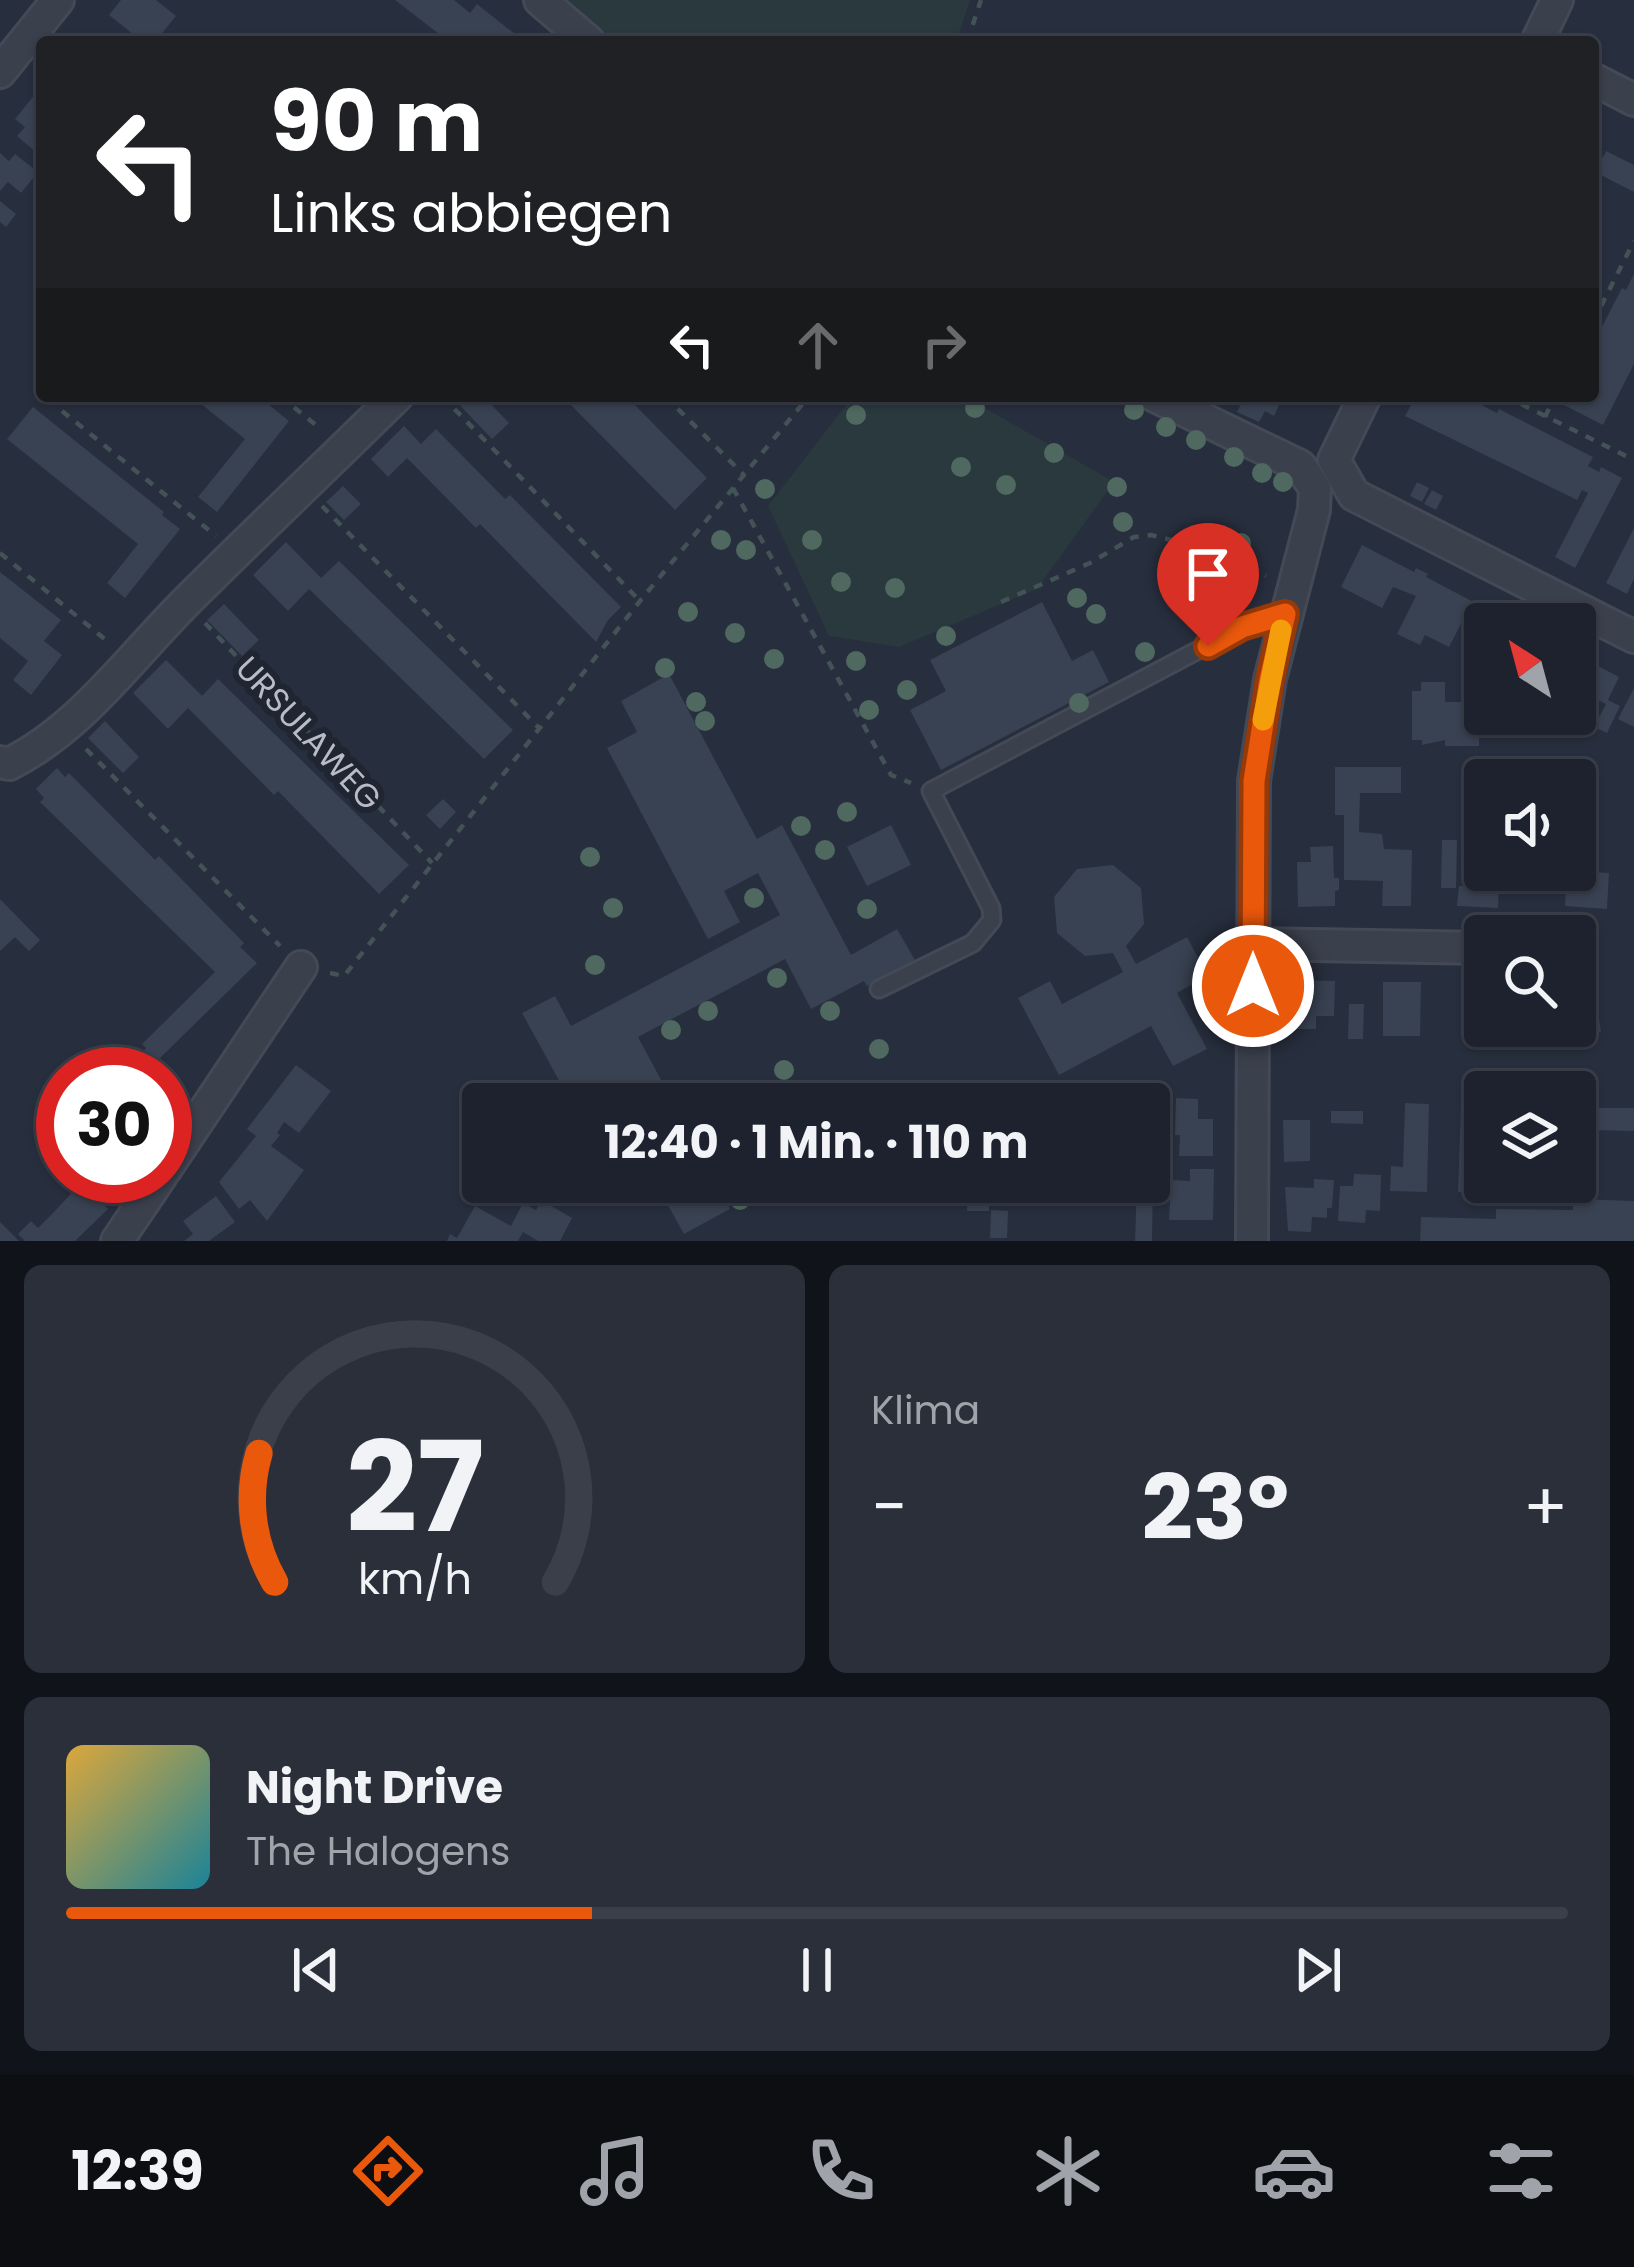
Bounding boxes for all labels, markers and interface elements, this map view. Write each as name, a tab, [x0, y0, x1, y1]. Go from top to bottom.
text: 90 m	[270, 63, 483, 180]
icon: left	[72, 84, 228, 240]
text: Links abbiegen	[270, 175, 672, 251]
icon: left	[659, 312, 725, 378]
icon: ahead	[785, 312, 851, 378]
icon: right	[911, 312, 977, 378]
pin	[1157, 523, 1259, 646]
icon: arrive	[1175, 541, 1241, 607]
north arrow	[1464, 603, 1596, 735]
map controls	[1464, 603, 1596, 1203]
street label: URSULAWEG	[225, 646, 392, 821]
button: sound	[1464, 759, 1596, 891]
button: search	[1464, 915, 1596, 1047]
position arrow	[1190, 923, 1316, 1049]
speed limit sign: 30	[36, 1047, 192, 1203]
button: layers	[1464, 1071, 1596, 1203]
text: 12:40 · 1 Min. · 110 m	[604, 1111, 1028, 1174]
text: Klima	[871, 1383, 980, 1438]
text: 27	[345, 1400, 484, 1575]
text: 23°	[1141, 1444, 1289, 1571]
text: −	[871, 1461, 907, 1553]
text: +	[1523, 1461, 1568, 1553]
text: km/h	[357, 1549, 472, 1609]
text: Night Drive	[246, 1756, 503, 1819]
text: The Halogens	[246, 1824, 510, 1879]
icon: previous	[283, 1937, 349, 2003]
icon: pause	[784, 1937, 850, 2003]
icon: next	[1285, 1937, 1351, 2003]
icon: directions	[346, 2129, 430, 2213]
icon: music	[573, 2129, 657, 2213]
icon: phone	[799, 2129, 883, 2213]
icon: climate	[1026, 2129, 1110, 2213]
icon: car	[1252, 2129, 1336, 2213]
icon: filters	[1479, 2129, 1563, 2213]
text: 12:39	[71, 2133, 204, 2209]

